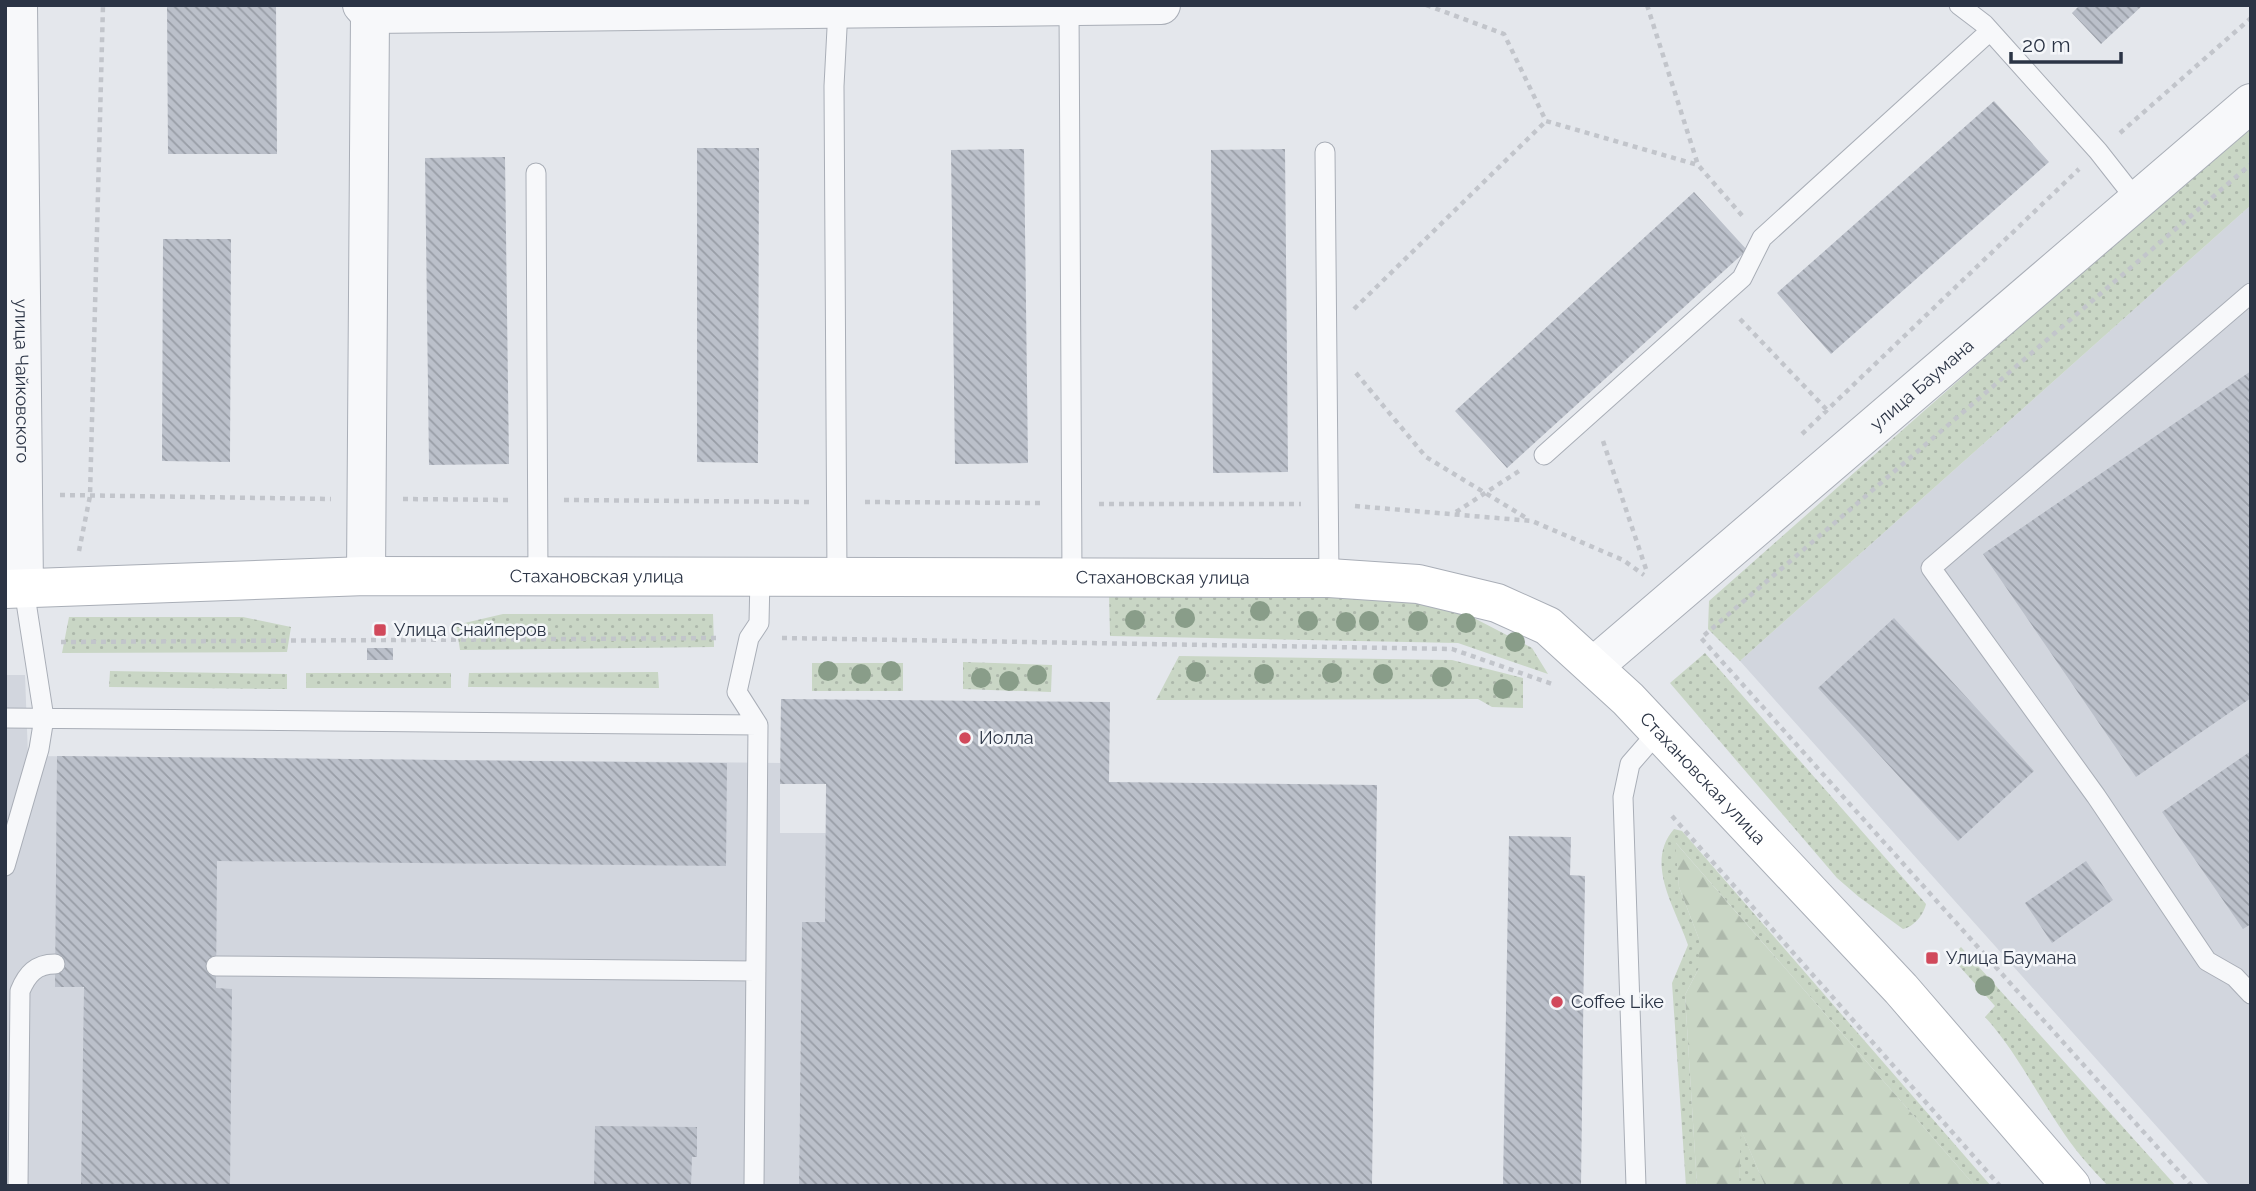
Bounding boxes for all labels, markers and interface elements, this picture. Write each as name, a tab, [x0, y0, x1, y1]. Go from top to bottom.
scale bar	[2011, 21, 2121, 65]
text: 20 m	[2022, 32, 2070, 57]
street label: улица Чайковского	[11, 299, 34, 464]
street label: улица Баумана	[1866, 334, 1978, 435]
street label: Стахановская улица	[510, 565, 684, 587]
street label: Стахановская улица	[1076, 566, 1250, 588]
place label: Улица Снайперов	[394, 619, 546, 640]
marker: Улица Снайперов	[372, 622, 388, 638]
street label: Стахановская улица	[1636, 708, 1770, 849]
place label: Иолла	[979, 727, 1034, 748]
marker: Иолла	[957, 730, 973, 746]
place label: Улица Баумана	[1946, 947, 2077, 968]
marker: Улица Баумана	[1924, 950, 1940, 966]
place label: Coffee Like	[1571, 991, 1664, 1012]
marker: Coffee Like	[1549, 994, 1565, 1010]

